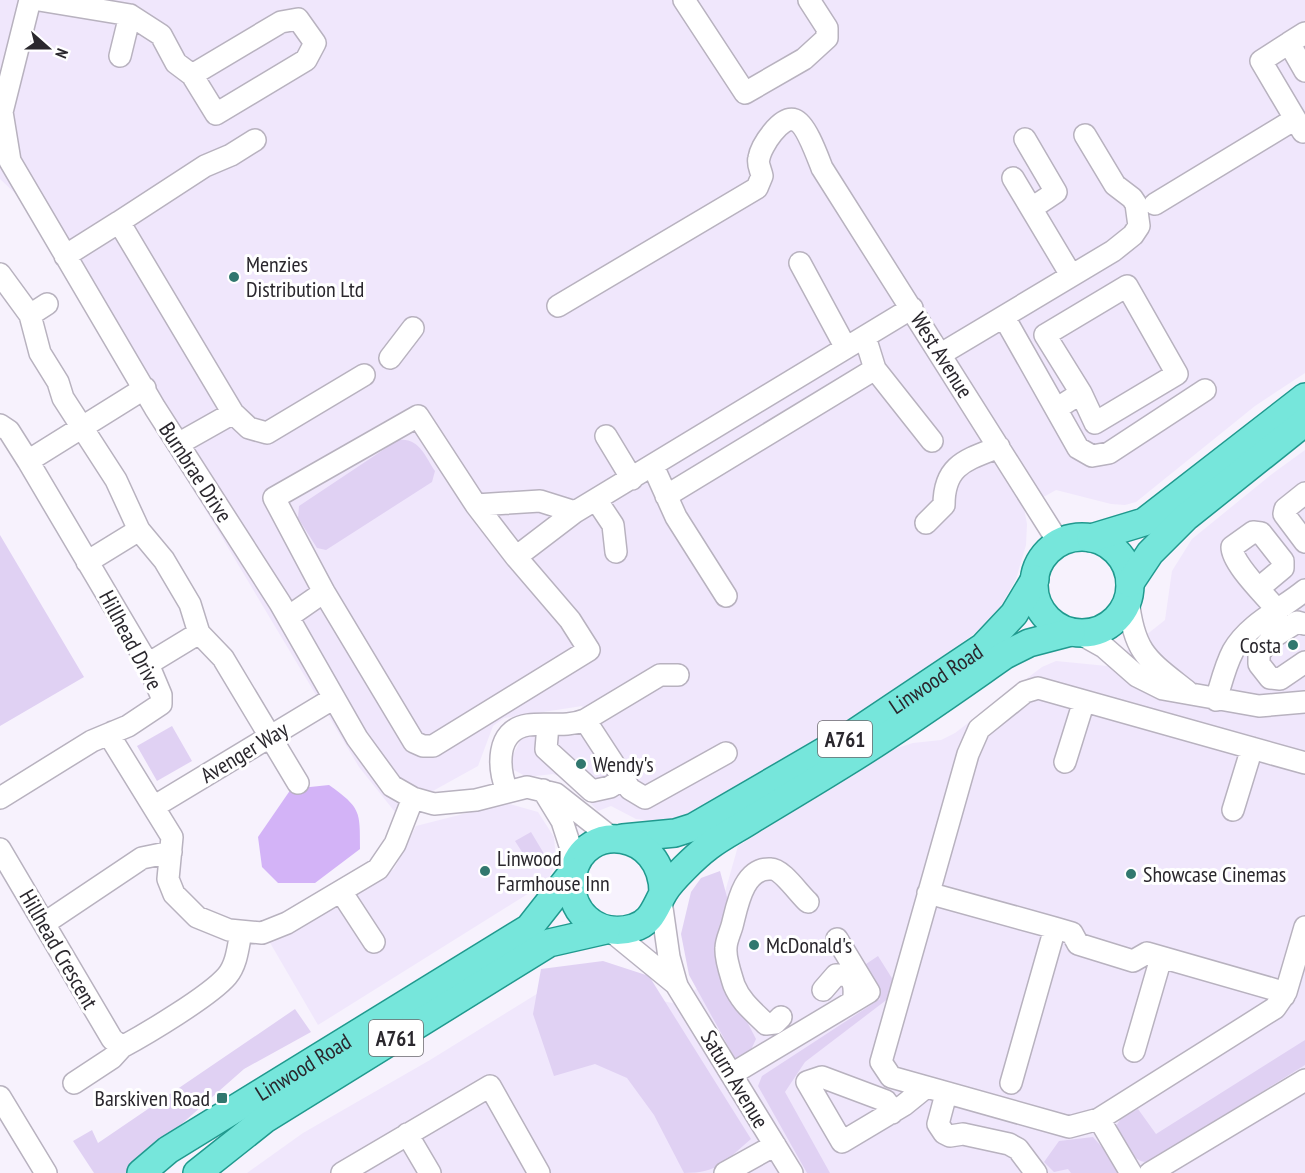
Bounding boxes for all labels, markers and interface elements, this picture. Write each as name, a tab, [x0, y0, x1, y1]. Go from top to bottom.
north arrow	[18, 18, 78, 78]
text: N	[51, 46, 73, 61]
place label: Menzies Distribution Ltd	[246, 250, 364, 303]
marker: Menzies Distribution Ltd	[227, 270, 241, 284]
street label: West Avenue	[905, 307, 979, 403]
street label: Burnbrae Drive	[153, 417, 239, 527]
street label: Hillhead Drive	[93, 585, 169, 695]
place label: Costa	[1240, 631, 1281, 659]
street label: Linwood Road	[883, 637, 988, 720]
marker: Costa	[1286, 638, 1300, 652]
street label: Avenger Way	[195, 715, 293, 789]
road number: A761	[818, 721, 872, 757]
place label: Wendy's	[593, 750, 654, 778]
marker: Wendy's	[574, 757, 588, 771]
place label: Linwood Farmhouse Inn	[497, 844, 610, 897]
place label: Showcase Cinemas	[1143, 860, 1286, 888]
marker: Linwood Farmhouse Inn	[478, 864, 492, 878]
marker: Showcase Cinemas	[1124, 867, 1138, 881]
street label: Hillhead Crescent	[14, 884, 104, 1014]
place label: McDonald's	[766, 931, 852, 959]
marker: McDonald's	[747, 938, 761, 952]
road number: A761	[369, 1020, 423, 1056]
street label: Saturn Avenue	[695, 1025, 775, 1133]
street label: Linwood Road	[250, 1027, 356, 1107]
place label: Barskiven Road	[95, 1084, 210, 1112]
marker: Barskiven Road	[215, 1091, 229, 1105]

